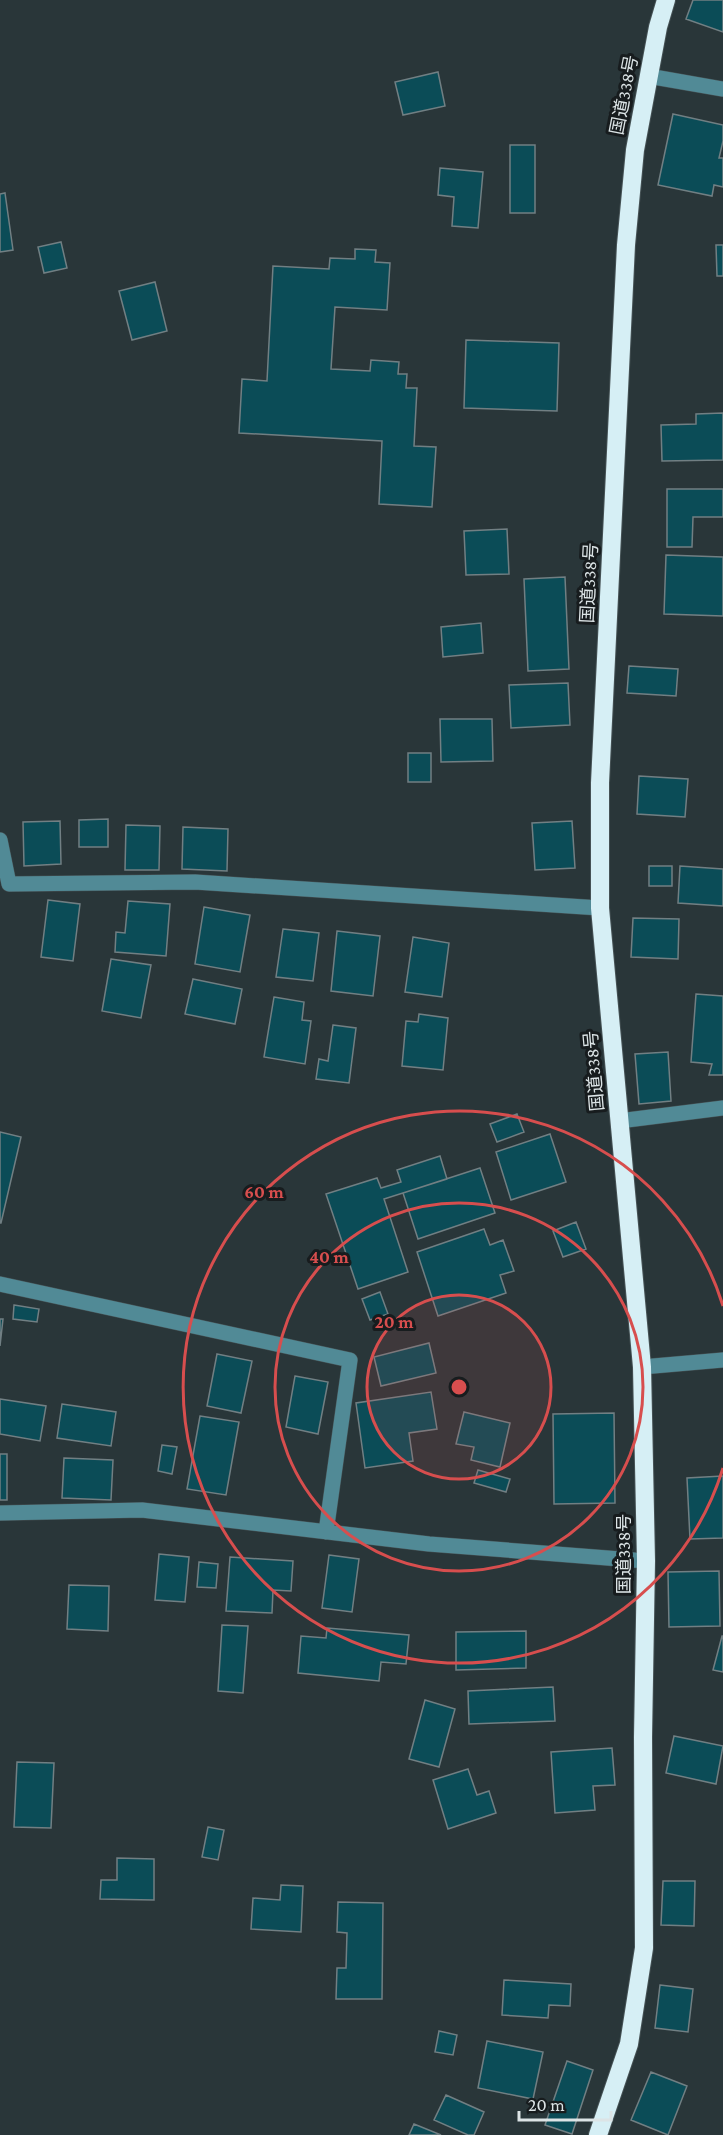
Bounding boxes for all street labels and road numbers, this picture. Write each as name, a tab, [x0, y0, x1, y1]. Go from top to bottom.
street label: 国道338号	[606, 53, 642, 137]
street label: 国道338号	[577, 542, 601, 624]
street label: 国道338号	[581, 1030, 607, 1112]
street label: 国道338号	[614, 1514, 634, 1594]

